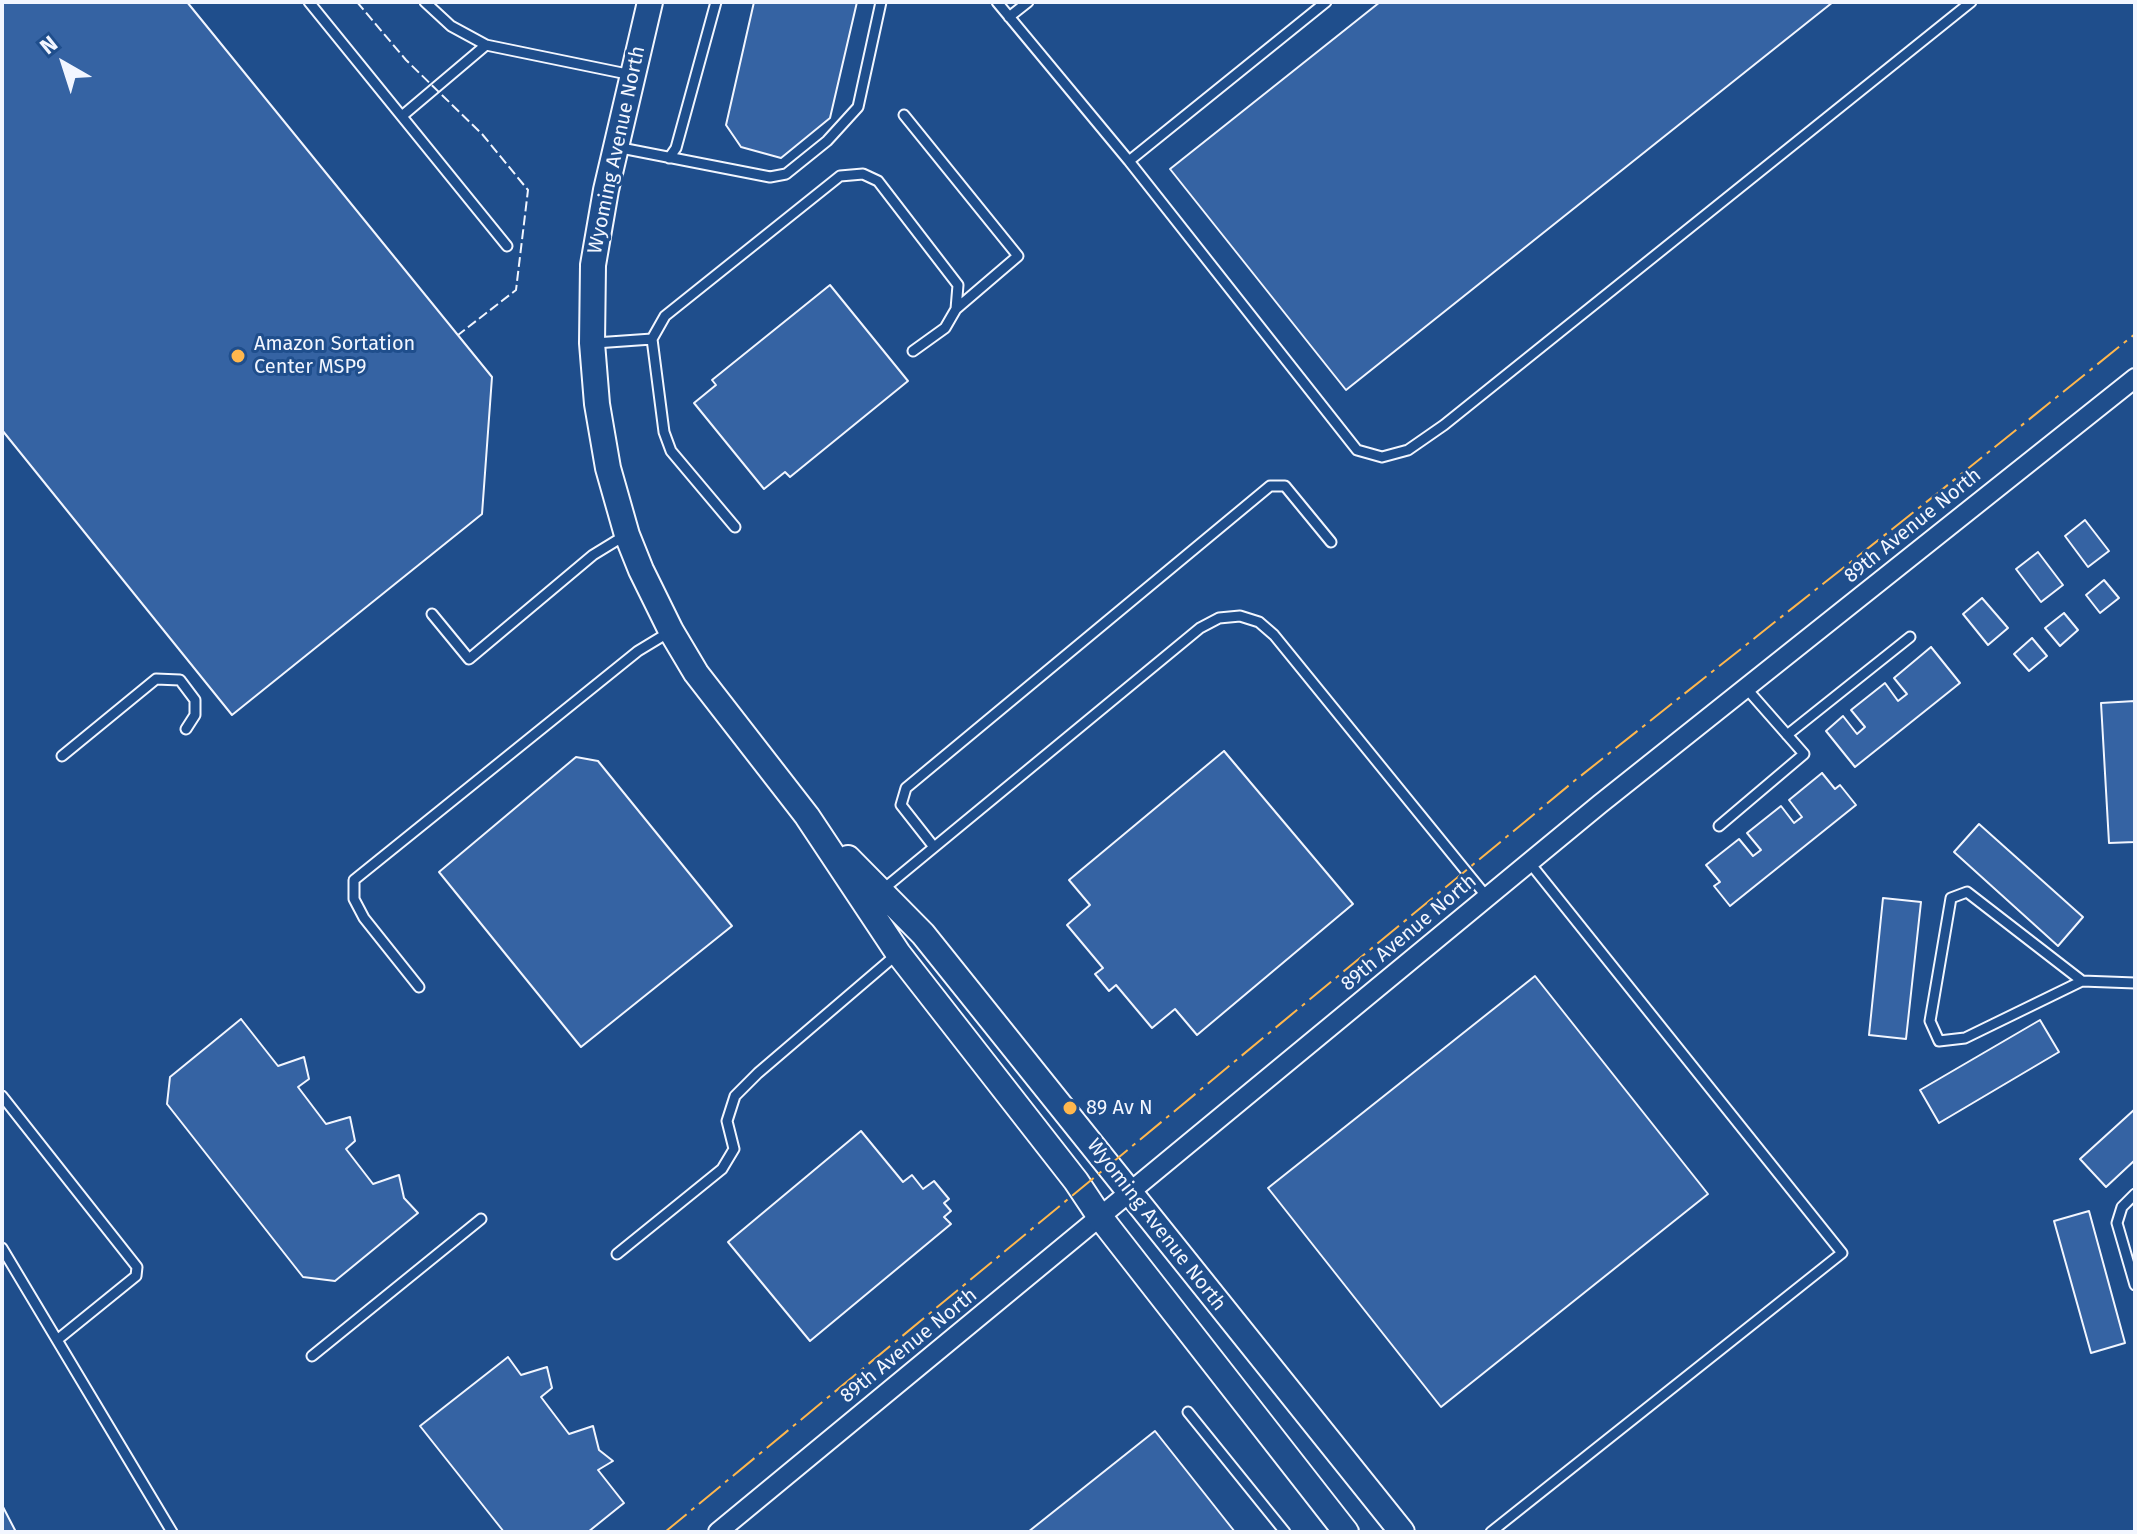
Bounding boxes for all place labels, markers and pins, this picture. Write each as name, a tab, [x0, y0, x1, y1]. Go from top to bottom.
place label: Amazon Sortation Center MSP9	[254, 332, 415, 379]
marker: Amazon Sortation Center MSP9	[229, 347, 247, 365]
place label: 89 Av N	[1086, 1096, 1153, 1120]
marker: 89 Av N	[1061, 1099, 1079, 1117]

